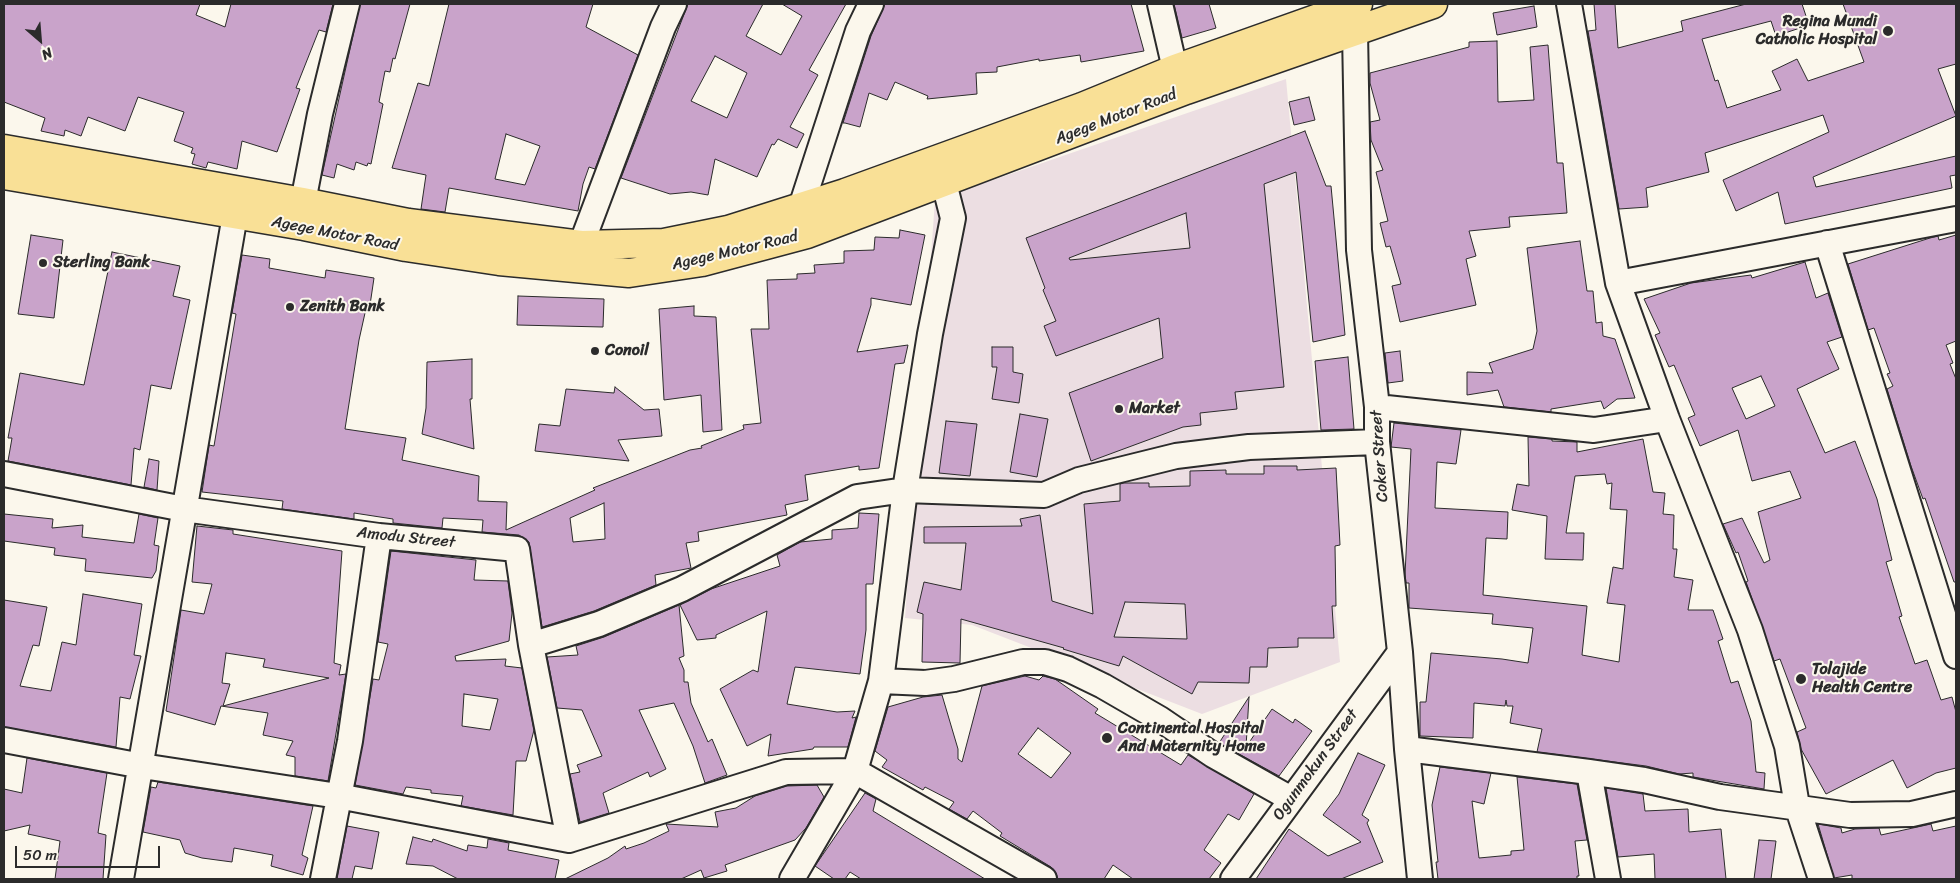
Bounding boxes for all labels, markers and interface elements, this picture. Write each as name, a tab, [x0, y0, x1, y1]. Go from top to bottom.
place label: Regina Mundi Catholic Hospital	[1756, 12, 1877, 50]
north arrow	[15, 15, 65, 65]
marker: Regina Mundi Catholic Hospital	[1881, 24, 1895, 38]
text: N	[37, 40, 57, 67]
street label: Agege Motor Road	[1053, 85, 1179, 149]
street label: Agege Motor Road	[270, 212, 400, 256]
street label: Agege Motor Road	[670, 227, 800, 275]
place label: Sterling Bank	[53, 253, 150, 273]
marker: Sterling Bank	[37, 257, 49, 269]
place label: Zenith Bank	[300, 297, 385, 317]
marker: Zenith Bank	[284, 301, 296, 313]
place label: Conoil	[605, 341, 649, 361]
marker: Conoil	[589, 345, 601, 357]
place label: Market	[1129, 399, 1180, 419]
marker: Market	[1113, 403, 1125, 415]
street label: Coker Street	[1367, 409, 1393, 503]
street label: Amodu Street	[356, 523, 456, 553]
place label: Tolajide Health Centre	[1812, 660, 1912, 698]
marker: Tolajide Health Centre	[1794, 672, 1808, 686]
street label: Ogunmokun Street	[1269, 706, 1363, 824]
place label: Continental Hospital And Maternity Home	[1118, 719, 1265, 757]
marker: Continental Hospital And Maternity Home	[1100, 731, 1114, 745]
scale bar	[18, 836, 162, 868]
text: 50 m	[23, 842, 57, 868]

